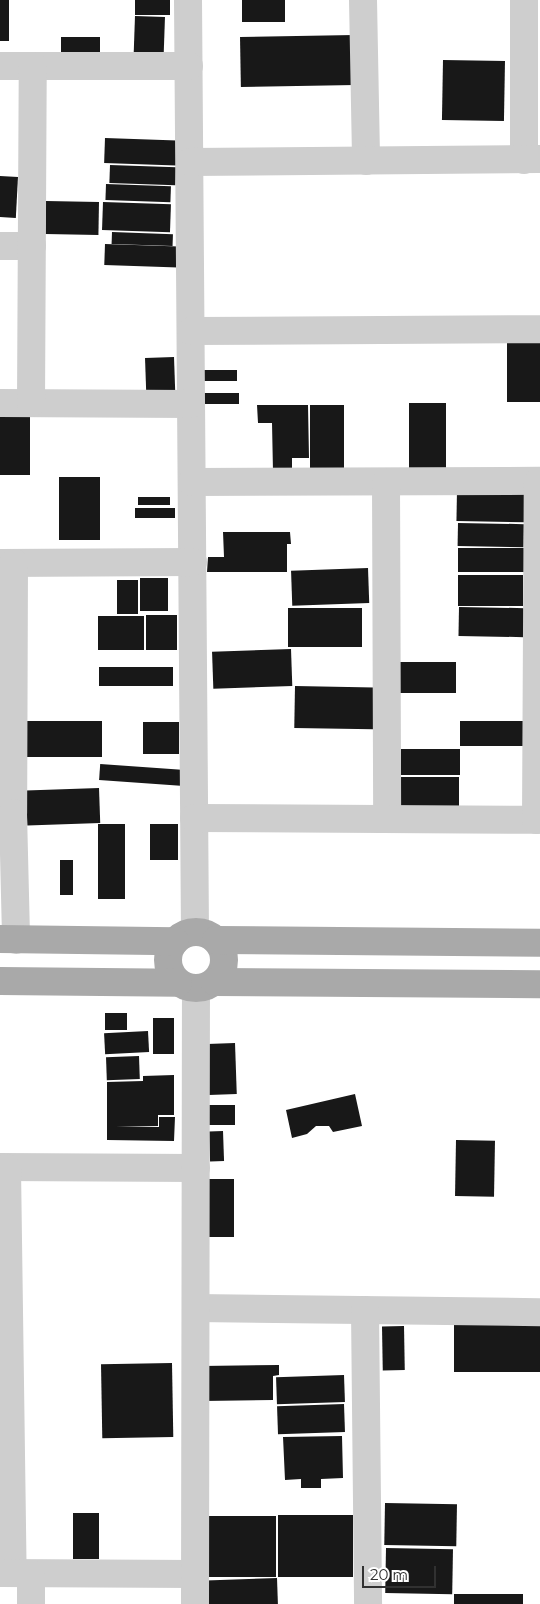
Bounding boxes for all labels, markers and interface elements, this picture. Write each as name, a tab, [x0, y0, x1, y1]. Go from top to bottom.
scale bar	[365, 1556, 439, 1588]
text: 20 m	[370, 1565, 408, 1584]

